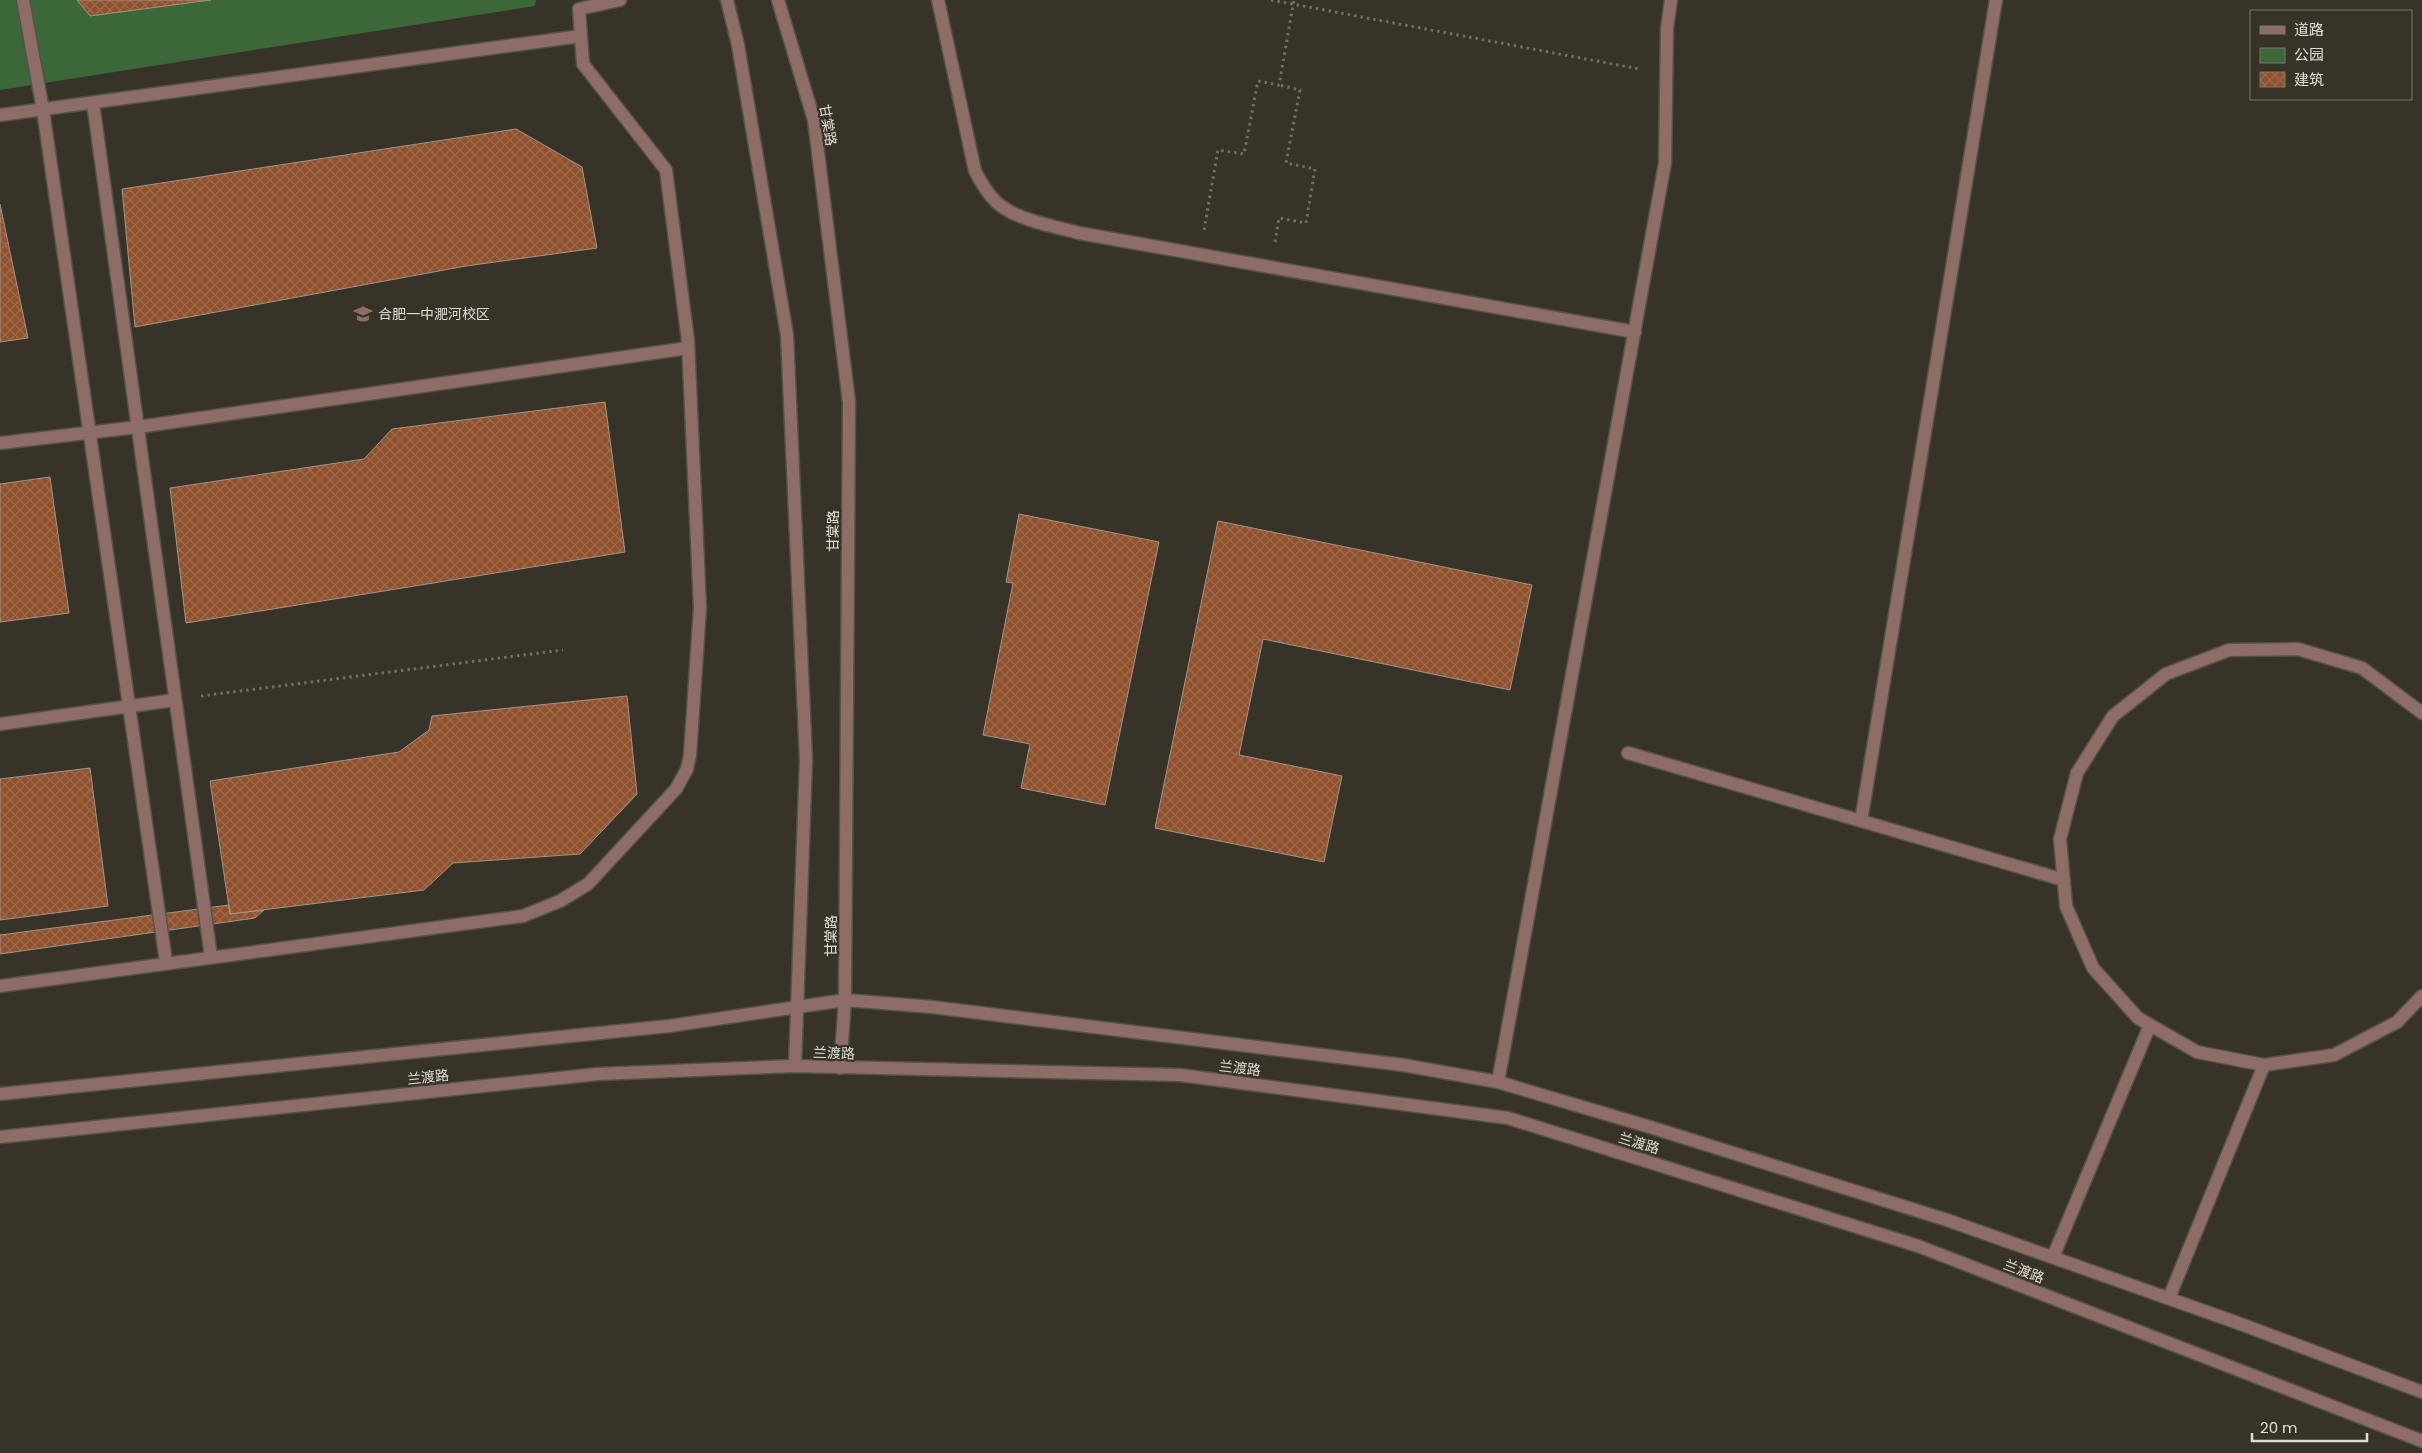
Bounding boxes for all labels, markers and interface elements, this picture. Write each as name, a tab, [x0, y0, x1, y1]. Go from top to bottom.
legend	[2250, 10, 2412, 100]
text: 道路	[2294, 19, 2324, 40]
text: 公园	[2294, 44, 2324, 65]
text: 建筑	[2294, 69, 2324, 90]
street label: 甘棠路	[815, 103, 841, 147]
school or university icon: 合肥一中淝河校区	[352, 303, 374, 325]
place label: 合肥一中淝河校区	[378, 304, 490, 324]
street label: 甘棠路	[823, 510, 843, 552]
street label: 甘棠路	[821, 915, 841, 957]
street label: 兰渡路	[813, 1042, 855, 1064]
street label: 兰渡路	[1218, 1056, 1262, 1080]
street label: 兰渡路	[406, 1065, 450, 1089]
street label: 兰渡路	[1616, 1127, 1662, 1159]
street label: 兰渡路	[2001, 1254, 2047, 1288]
scale bar	[2252, 1410, 2367, 1442]
text: 20 m	[2260, 1417, 2298, 1438]

